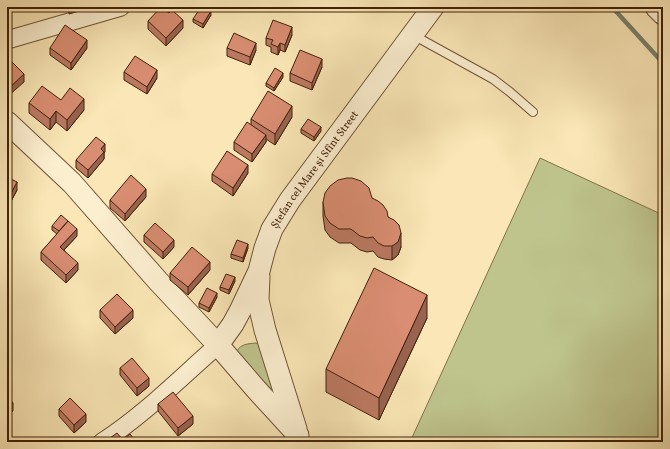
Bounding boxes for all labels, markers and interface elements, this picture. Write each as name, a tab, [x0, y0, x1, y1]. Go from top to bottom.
street label: Ștefan cel Mare și Sfînt Street	[268, 108, 363, 232]

